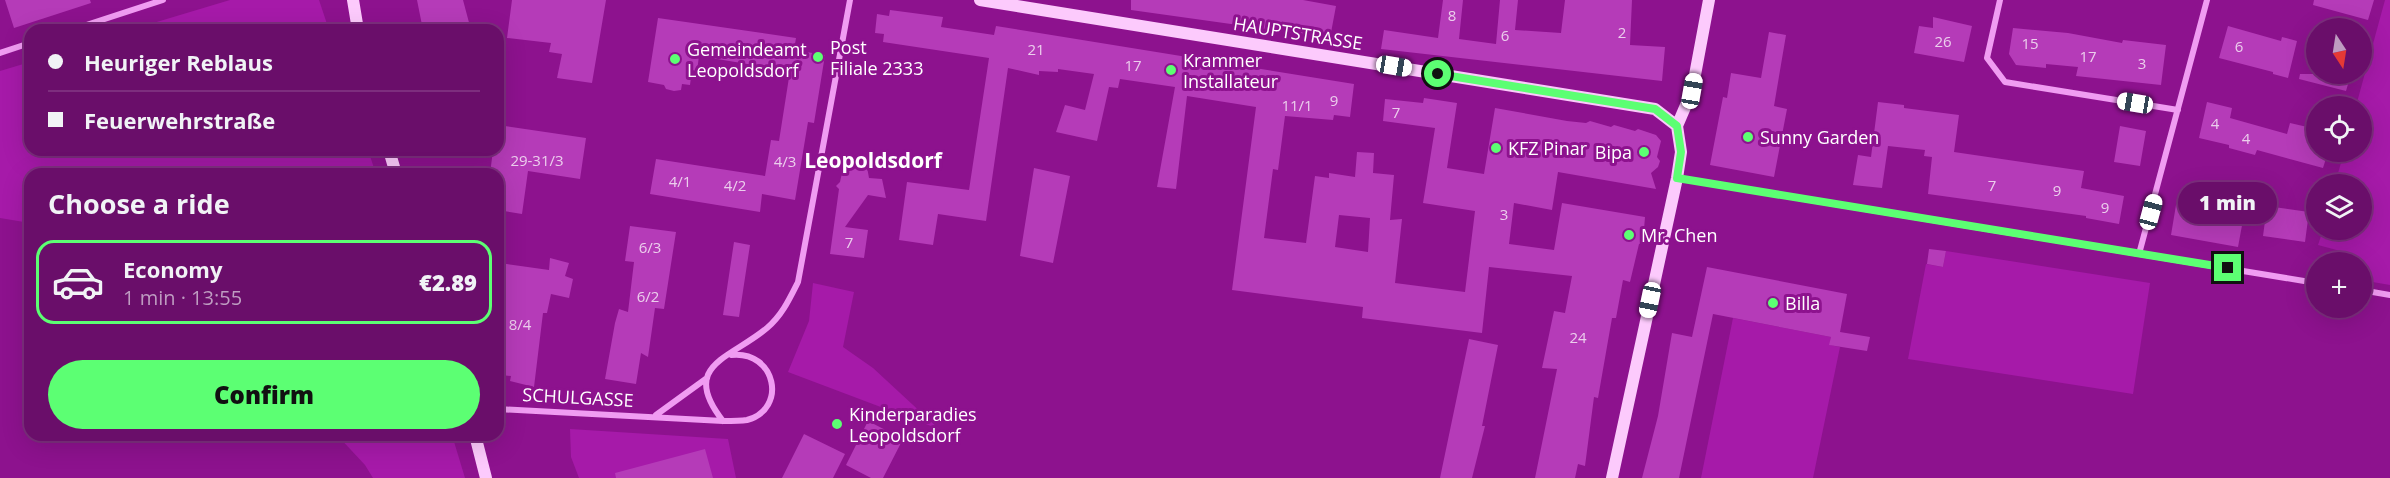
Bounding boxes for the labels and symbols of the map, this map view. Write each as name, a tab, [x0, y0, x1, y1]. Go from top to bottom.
house number: 8	[1448, 5, 1456, 25]
street label: HAUPTSTRASSE	[1232, 11, 1364, 55]
north arrow	[2306, 18, 2372, 84]
house number: 2	[1618, 22, 1626, 42]
house number: 6	[1501, 25, 1509, 45]
house number: 26	[1934, 31, 1952, 51]
house number: 15	[2021, 33, 2039, 53]
place label: Post Filiale 2333	[830, 35, 923, 80]
house number: 6	[2235, 36, 2243, 56]
place label: Gemeindeamt Leopoldsdorf	[687, 37, 807, 82]
house number: 21	[1027, 39, 1045, 59]
house number: 17	[2079, 46, 2097, 66]
place label: Krammer Installateur	[1183, 48, 1279, 93]
marker: Post Filiale 2333	[811, 50, 825, 64]
marker: Gemeindeamt Leopoldsdorf	[668, 52, 682, 66]
house number: 3	[2138, 53, 2146, 73]
car	[1375, 54, 1413, 78]
house number: 17	[1124, 55, 1142, 75]
route start	[1424, 60, 1451, 87]
marker: Krammer Installateur	[1164, 63, 1178, 77]
car	[1680, 72, 1704, 110]
house number: 9	[1330, 90, 1338, 110]
car	[2116, 91, 2154, 115]
house number: 11/1	[1281, 95, 1313, 115]
house number: 7	[1392, 102, 1400, 122]
house number: 4	[2211, 113, 2220, 133]
place label: Sunny Garden	[1760, 125, 1879, 149]
house number: 4	[2242, 128, 2251, 148]
marker: Sunny Garden	[1741, 130, 1755, 144]
place label: KFZ Pinar	[1508, 136, 1588, 160]
place label: Bipa	[1595, 140, 1632, 164]
marker: KFZ Pinar	[1489, 141, 1503, 155]
marker: Bipa	[1637, 145, 1651, 159]
district label: Leopoldsdorf	[804, 146, 944, 174]
house number: 29-31/3	[510, 150, 564, 170]
house number: 4/3	[774, 151, 796, 171]
house number: 4/1	[669, 171, 691, 191]
house number: 4/2	[724, 175, 746, 195]
house number: 7	[1988, 175, 1996, 195]
house number: 9	[2053, 180, 2061, 200]
callout: 1 min	[2178, 181, 2278, 223]
car	[2138, 192, 2164, 232]
house number: 9	[2101, 197, 2109, 217]
house number: 3	[1500, 204, 1508, 224]
place label: Mr. Chen	[1641, 223, 1717, 247]
marker: Mr. Chen	[1622, 228, 1636, 242]
house number: 7	[845, 232, 853, 252]
house number: 6/3	[639, 237, 661, 257]
route end	[2214, 254, 2241, 281]
car	[1637, 281, 1663, 319]
house number: 6/2	[637, 286, 659, 306]
place label: Billa	[1785, 291, 1820, 315]
marker: Billa	[1766, 296, 1780, 310]
house number: 8/4	[509, 314, 532, 334]
house number: 24	[1569, 327, 1587, 347]
street label: SCHULGASSE	[522, 382, 634, 412]
place label: Kinderparadies Leopoldsdorf	[849, 402, 977, 447]
marker: Kinderparadies Leopoldsdorf	[830, 417, 844, 431]

